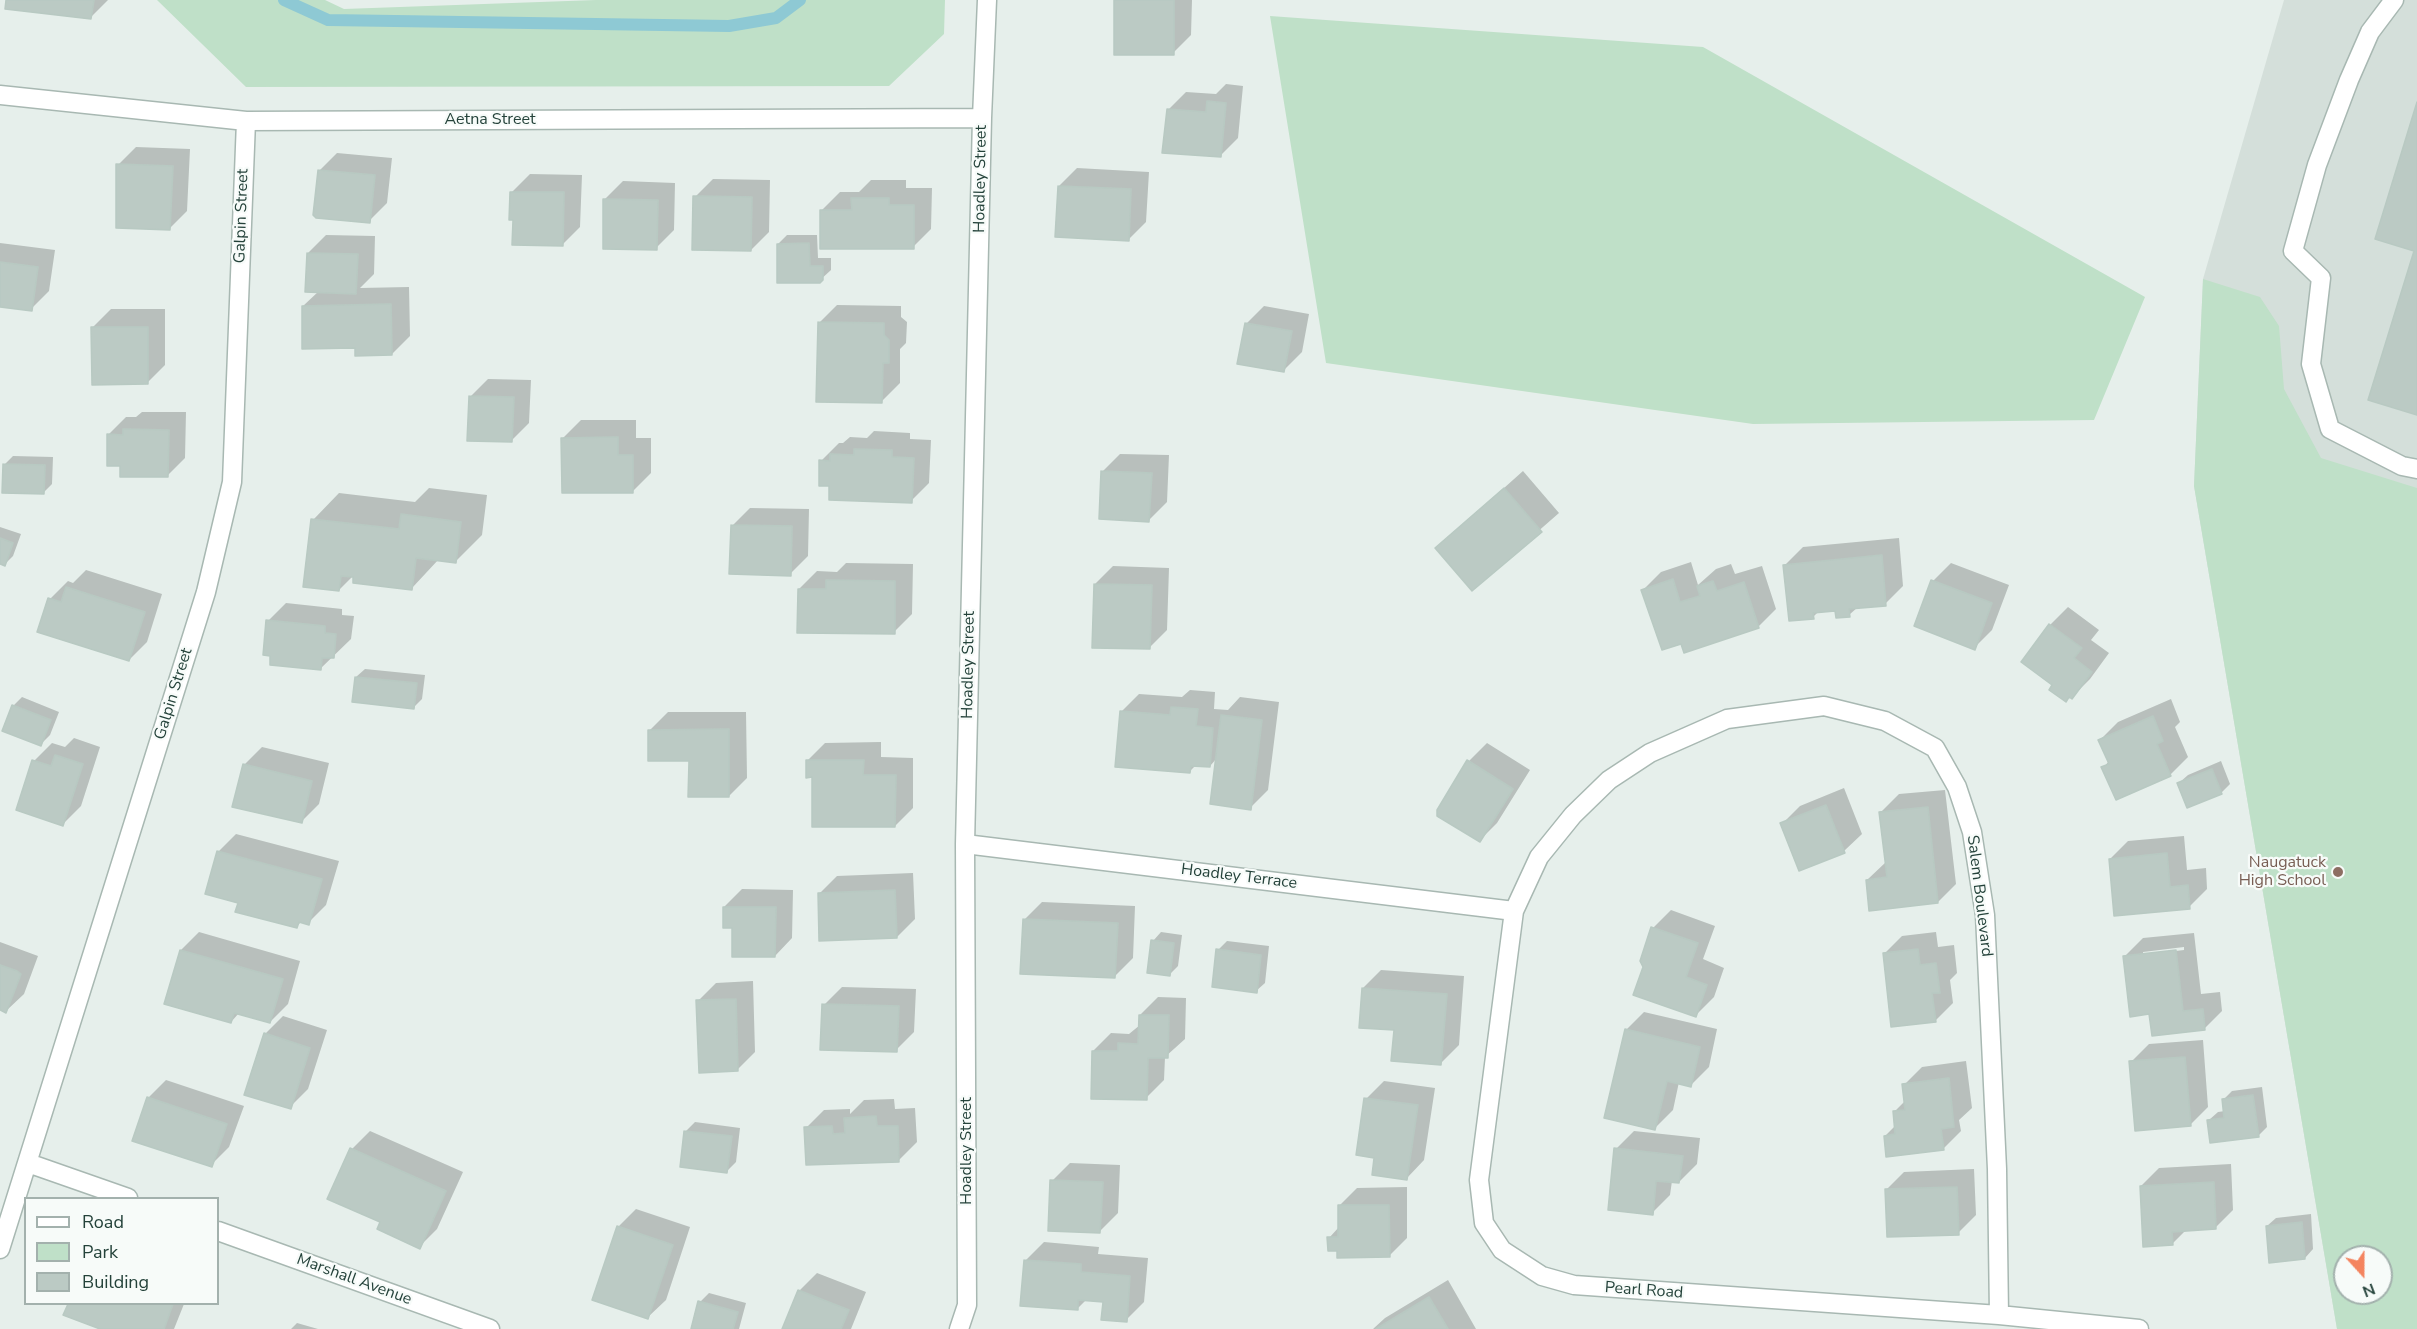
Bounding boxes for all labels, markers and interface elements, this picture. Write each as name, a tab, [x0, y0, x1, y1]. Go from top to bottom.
street label: Aetna Street	[444, 110, 536, 130]
street label: Hoadley Street	[970, 125, 992, 233]
street label: Galpin Street	[231, 168, 253, 264]
street label: Hoadley Street	[958, 611, 980, 719]
street label: Galpin Street	[151, 646, 197, 742]
street label: Salem Boulevard	[1962, 834, 1996, 958]
place label: Naugatuck High School	[2239, 853, 2326, 891]
street label: Hoadley Terrace	[1180, 860, 1298, 894]
marker: Naugatuck High School	[2331, 865, 2345, 879]
street label: Hoadley Street	[957, 1097, 977, 1205]
legend	[24, 1197, 219, 1305]
text: Road	[82, 1210, 124, 1234]
text: Park	[82, 1240, 118, 1264]
north arrow	[2333, 1245, 2393, 1305]
street label: Marshall Avenue	[294, 1250, 414, 1310]
text: Building	[82, 1270, 149, 1294]
text: N	[2359, 1278, 2378, 1302]
street label: Pearl Road	[1604, 1279, 1684, 1303]

